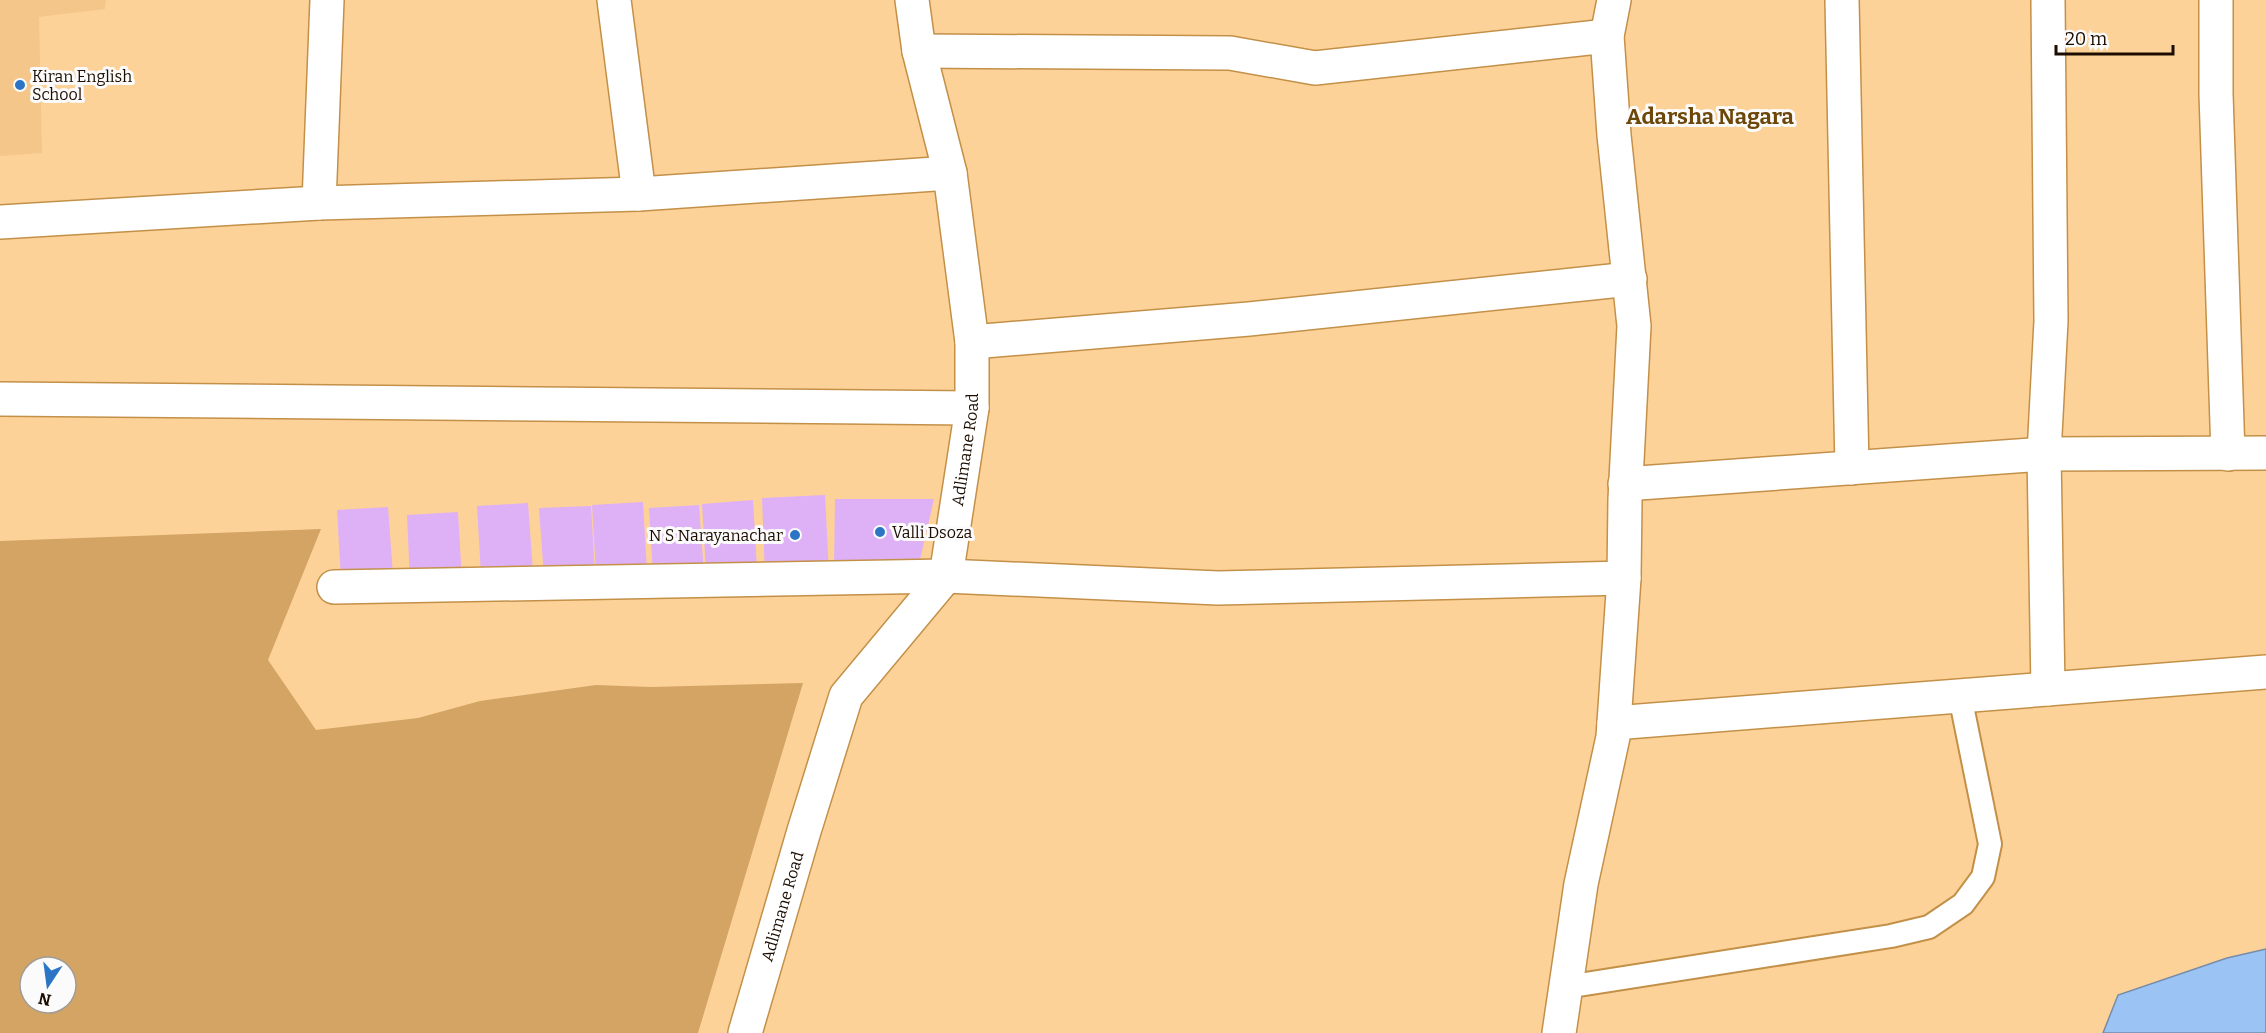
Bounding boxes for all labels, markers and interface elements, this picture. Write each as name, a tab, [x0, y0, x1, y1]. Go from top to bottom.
scale bar	[2056, 18, 2173, 56]
text: 20 m	[2065, 28, 2107, 50]
place label: Kiran English School	[32, 67, 132, 104]
marker: Kiran English School	[13, 78, 27, 92]
district label: Adarsha Nagara	[1626, 103, 1795, 130]
street label: Adlimane Road	[948, 393, 982, 507]
place label: Valli Dsoza	[892, 523, 973, 542]
marker: Valli Dsoza	[873, 525, 887, 539]
place label: N S Narayanachar	[649, 526, 783, 545]
marker: N S Narayanachar	[788, 528, 802, 542]
street label: Adlimane Road	[757, 849, 808, 964]
north arrow	[18, 955, 78, 1015]
text: N	[37, 988, 53, 1010]

